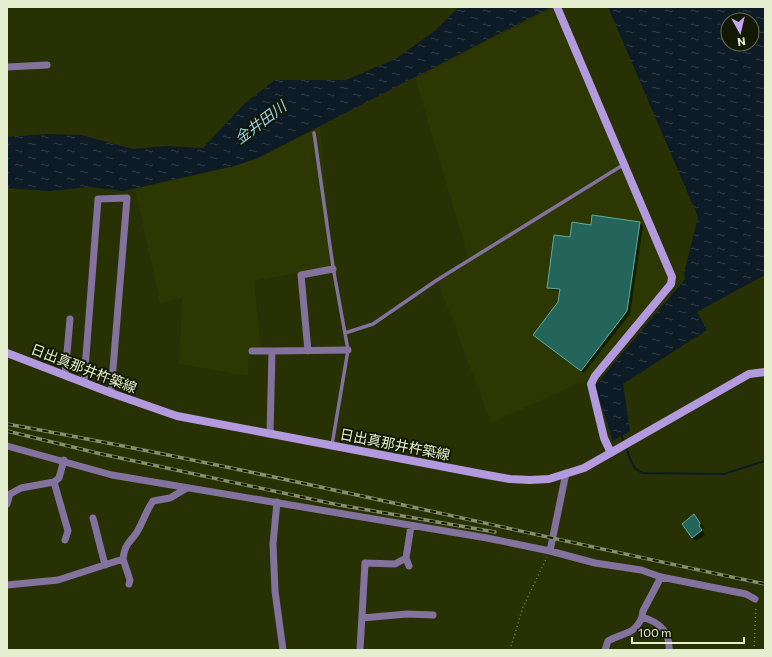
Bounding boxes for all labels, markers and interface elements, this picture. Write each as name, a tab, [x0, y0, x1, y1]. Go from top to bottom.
north arrow	[720, 12, 760, 52]
text: N	[736, 35, 746, 49]
water label: 金井田川	[231, 96, 291, 147]
street label: 日出真那井杵築線	[29, 340, 139, 396]
street label: 日出真那井杵築線	[338, 425, 452, 463]
scale bar	[632, 619, 744, 645]
text: 100 m	[638, 625, 672, 639]

